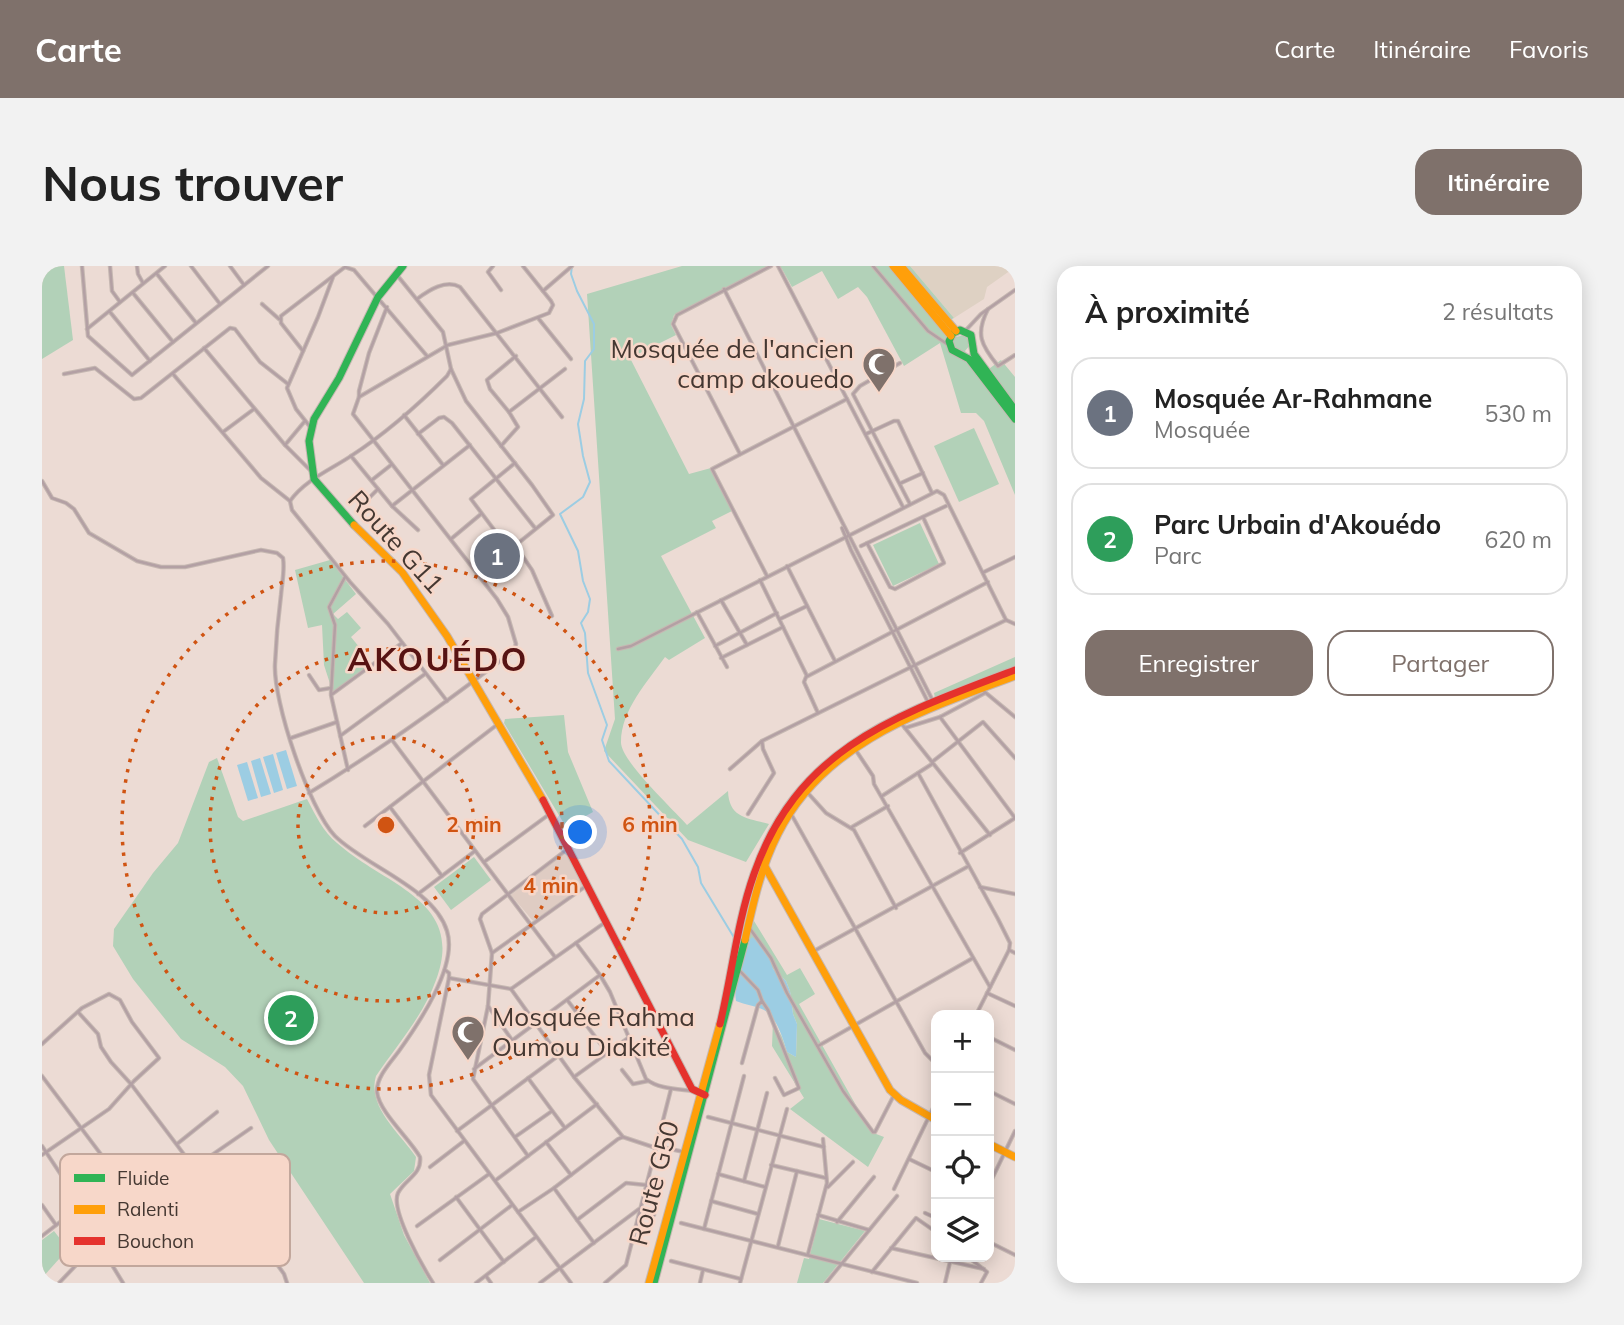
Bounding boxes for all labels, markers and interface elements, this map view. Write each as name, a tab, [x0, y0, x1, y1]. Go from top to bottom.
text: Carte	[35, 29, 122, 70]
text: Carte	[1274, 34, 1335, 64]
text: Itinéraire	[1373, 34, 1471, 64]
text: Favoris	[1509, 34, 1589, 64]
button: Itinéraire	[1415, 149, 1582, 215]
text: Nous trouver	[42, 152, 343, 213]
text: À proximité	[1085, 293, 1250, 331]
text: 2 résultats	[1442, 297, 1554, 326]
place label: Mosquée de l'ancien camp akouedo	[611, 332, 854, 395]
mosque icon: Mosquée de l'ancien camp akouedo	[860, 345, 898, 394]
text: Mosquée Ar-Rahmane	[1154, 382, 1432, 415]
text: 1	[1103, 399, 1117, 428]
text: 530 m	[1484, 399, 1552, 428]
text: Mosquée	[1154, 415, 1250, 444]
street label: Route G11	[341, 483, 451, 600]
text: Parc Urbain d'Akouédo	[1154, 508, 1441, 541]
text: 2	[1103, 525, 1117, 554]
text: 620 m	[1484, 525, 1552, 554]
pin: 1	[474, 530, 520, 582]
text: Parc	[1154, 541, 1202, 570]
button: Enregistrer	[1085, 630, 1313, 696]
button: Partager	[1327, 630, 1554, 696]
district label: AKOUÉDO	[348, 638, 528, 679]
text: 2 min	[446, 811, 502, 837]
text: 6 min	[622, 811, 678, 837]
centre of rings	[374, 813, 398, 837]
your location	[563, 815, 597, 849]
text: 4 min	[523, 872, 579, 898]
pin: 2	[268, 992, 314, 1044]
place label: Mosquée Rahma Oumou Diakité	[492, 1000, 695, 1063]
map controls	[931, 1010, 994, 1262]
button: +	[931, 1010, 994, 1073]
mosque icon: Mosquée Rahma Oumou Diakité	[449, 1013, 487, 1062]
button: −	[931, 1073, 994, 1136]
street label: Route G50	[621, 1117, 686, 1249]
button: locate	[931, 1136, 994, 1199]
legend	[60, 1154, 290, 1266]
text: Fluide	[117, 1166, 169, 1190]
text: Ralenti	[117, 1197, 179, 1221]
button: layers	[931, 1199, 994, 1262]
text: Bouchon	[117, 1229, 194, 1253]

